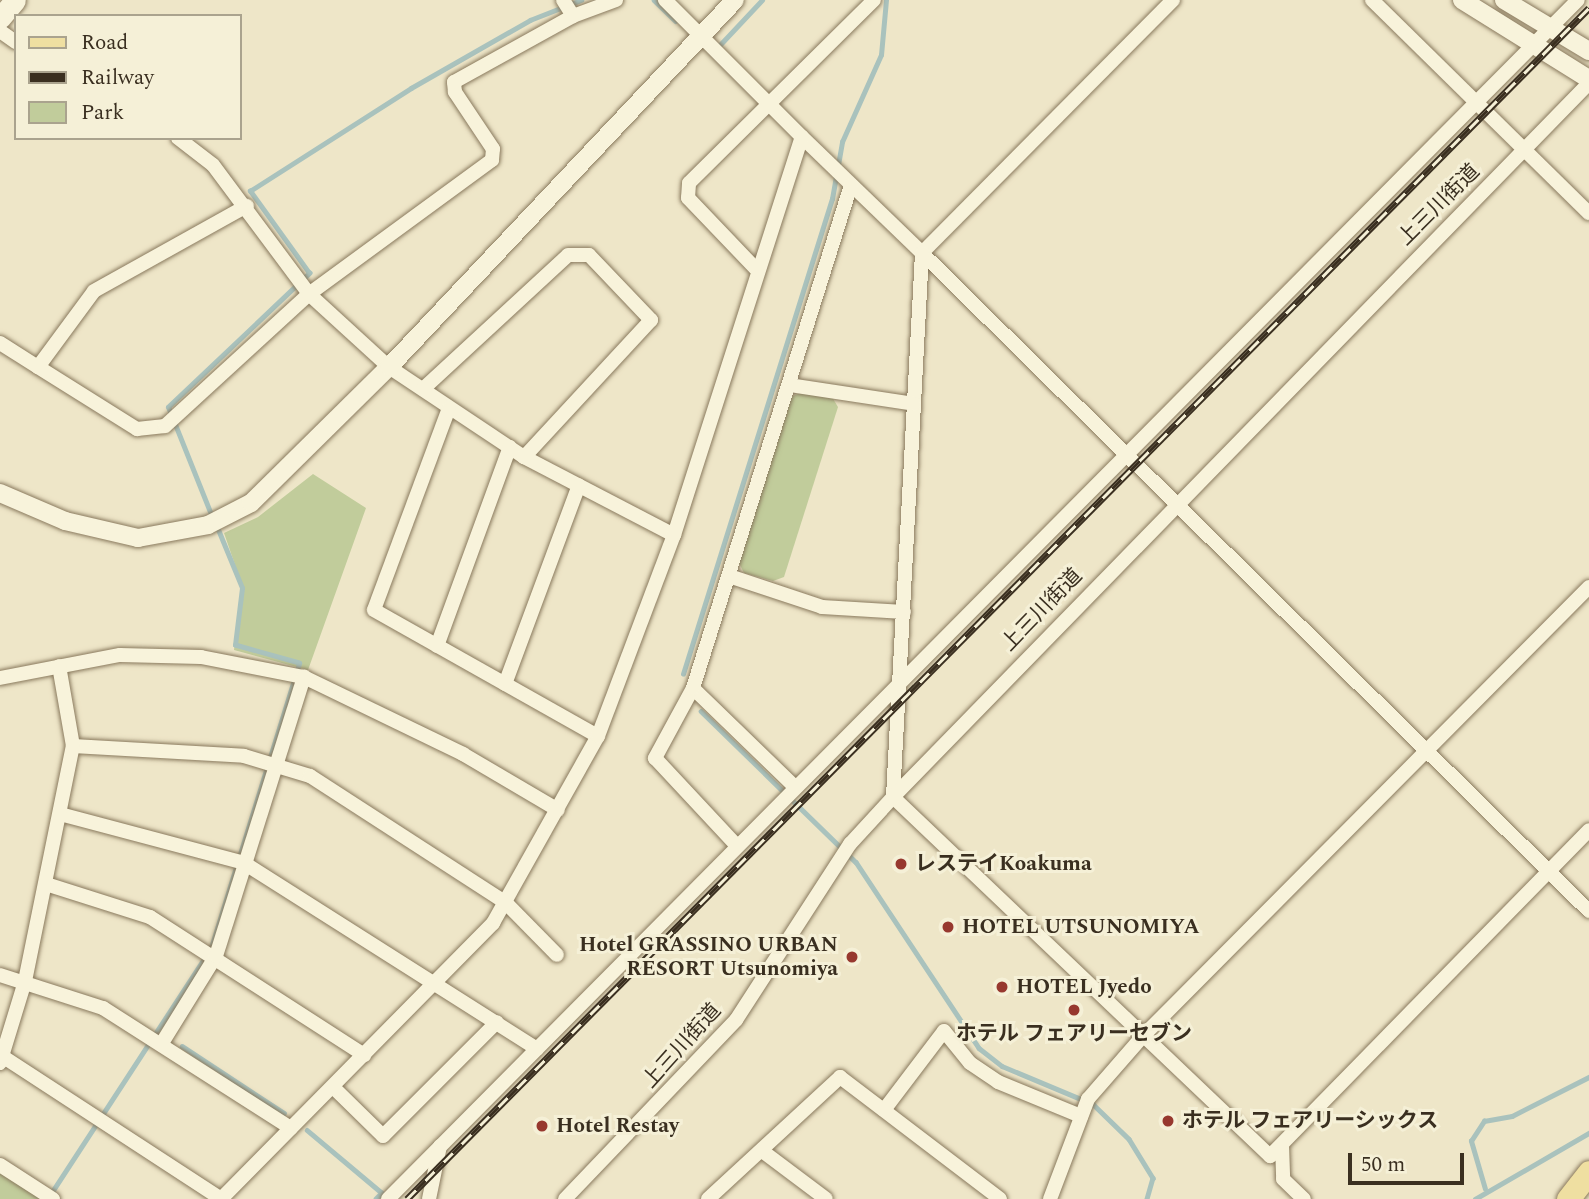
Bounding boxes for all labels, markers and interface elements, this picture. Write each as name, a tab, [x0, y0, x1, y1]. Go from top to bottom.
legend	[14, 14, 242, 140]
text: Road	[81, 27, 128, 59]
text: Railway	[81, 62, 154, 94]
text: Park	[81, 97, 124, 129]
street label: 上三川街道	[1393, 159, 1485, 251]
street label: 上三川街道	[996, 563, 1088, 657]
place label: レステイKoakuma	[915, 851, 1092, 877]
marker: レステイKoakuma	[893, 856, 909, 872]
place label: HOTEL UTSUNOMIYA	[962, 914, 1200, 940]
marker: HOTEL UTSUNOMIYA	[940, 919, 956, 935]
place label: Hotel GRASSINO URBAN RESORT Utsunomiya	[579, 932, 838, 982]
marker: Hotel GRASSINO URBAN RESORT Utsunomiya	[844, 949, 860, 965]
place label: HOTEL Jyedo	[1016, 974, 1152, 1000]
marker: HOTEL Jyedo	[994, 979, 1010, 995]
street label: 上三川街道	[638, 999, 726, 1093]
marker: ホテル フェアリーセブン	[1066, 1002, 1082, 1018]
place label: ホテル フェアリーセブン	[956, 1021, 1192, 1047]
place label: ホテル フェアリーシックス	[1182, 1108, 1439, 1134]
place label: Hotel Restay	[556, 1113, 679, 1139]
marker: ホテル フェアリーシックス	[1160, 1113, 1176, 1129]
marker: Hotel Restay	[534, 1118, 550, 1134]
scale bar	[1351, 1140, 1466, 1184]
text: 50 m	[1361, 1149, 1405, 1181]

